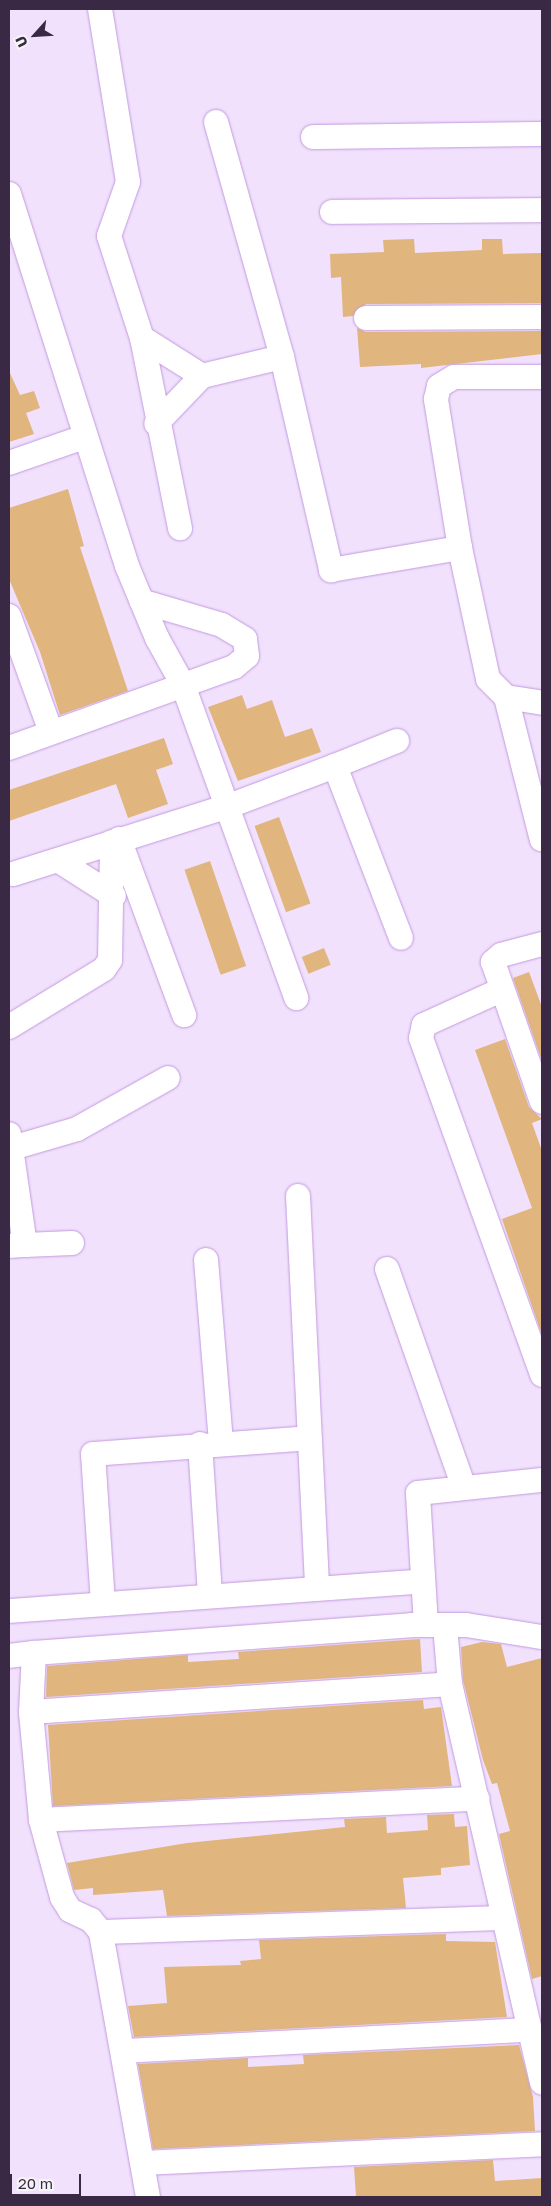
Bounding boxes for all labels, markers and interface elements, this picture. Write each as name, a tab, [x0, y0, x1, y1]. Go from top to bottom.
north arrow	[10, 10, 60, 60]
text: U	[11, 33, 31, 50]
scale bar	[12, 2164, 84, 2196]
text: 20 m	[18, 2174, 53, 2192]

